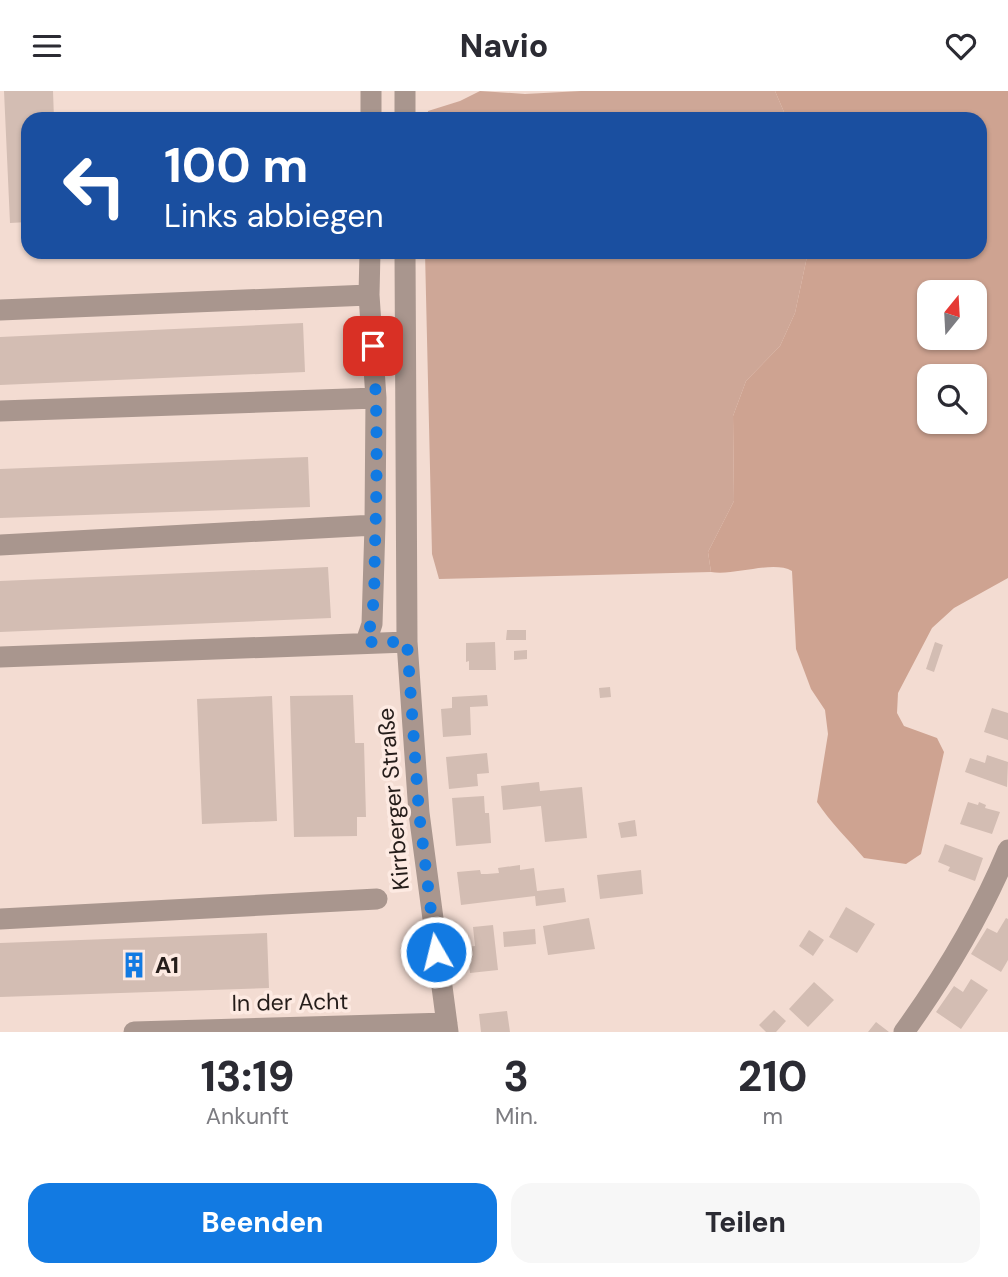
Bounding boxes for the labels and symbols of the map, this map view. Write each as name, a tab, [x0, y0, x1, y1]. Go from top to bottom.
north arrow	[917, 280, 987, 350]
pin	[343, 316, 403, 376]
street label: Kirrberger Straße	[370, 707, 416, 891]
position arrow	[399, 915, 473, 989]
building icon: A1	[119, 950, 149, 980]
place label: A1	[155, 950, 179, 980]
street label: In der Acht	[231, 986, 349, 1018]

